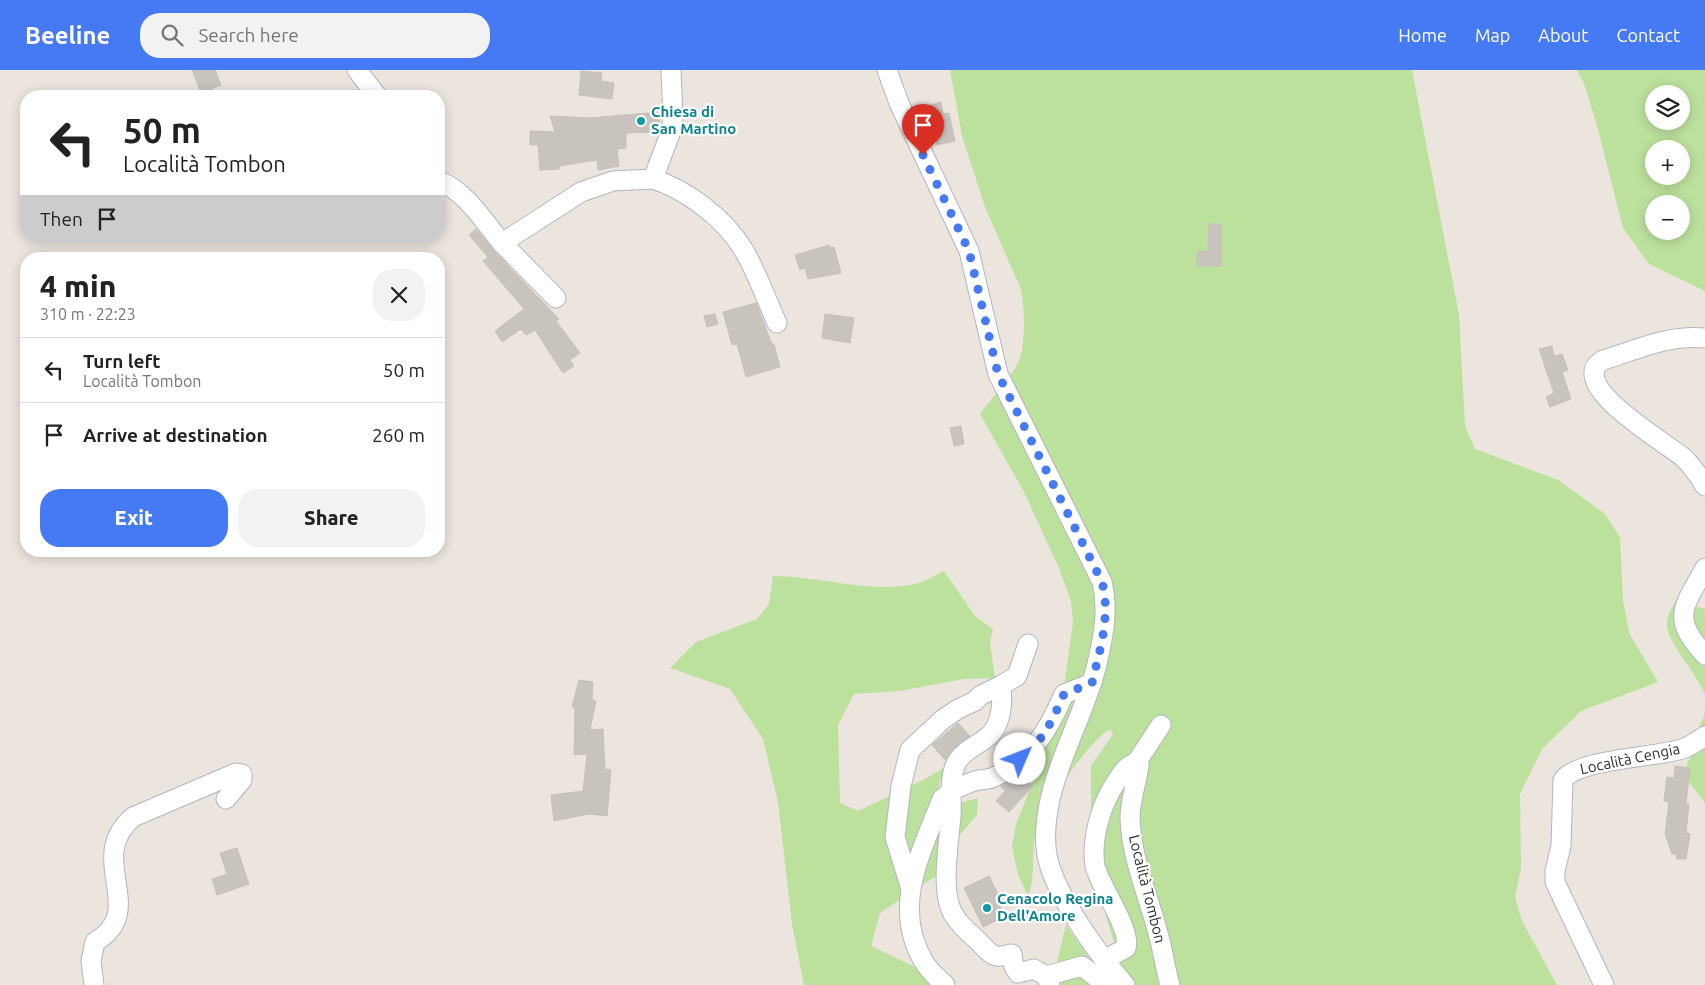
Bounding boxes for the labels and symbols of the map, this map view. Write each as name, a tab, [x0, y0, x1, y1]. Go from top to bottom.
place label: Chiesa di San Martino	[651, 103, 736, 137]
pin	[902, 104, 944, 155]
marker: Chiesa di San Martino	[635, 115, 647, 127]
position arrow	[993, 732, 1045, 784]
street label: Località Cengia	[1578, 740, 1681, 777]
street label: Località Tombon	[1126, 833, 1169, 945]
place label: Cenacolo Regina Dell'Amore	[997, 890, 1113, 924]
marker: Cenacolo Regina Dell'Amore	[981, 902, 993, 914]

